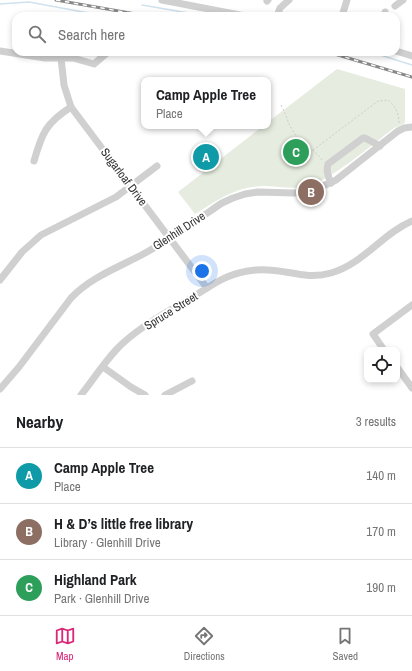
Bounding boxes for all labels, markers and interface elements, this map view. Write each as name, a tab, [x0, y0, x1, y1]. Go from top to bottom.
search box	[12, 12, 400, 56]
icon: search	[26, 23, 48, 45]
text: Search here	[58, 24, 125, 45]
popup	[141, 77, 271, 129]
text: Camp Apple Tree	[156, 84, 256, 105]
text: Place	[156, 105, 183, 122]
pin: C	[283, 137, 309, 167]
pin: A	[193, 142, 219, 172]
street label: Sugarloaf Drive	[97, 145, 151, 209]
pin: B	[298, 177, 324, 207]
street label: Glenhill Drive	[150, 208, 208, 254]
your location	[192, 261, 212, 281]
street label: Spruce Street	[141, 288, 201, 334]
map controls	[364, 347, 400, 383]
button: locate	[364, 347, 400, 383]
text: Nearby	[16, 410, 63, 433]
text: 3 results	[356, 413, 396, 430]
text: Camp Apple Tree	[54, 457, 154, 478]
text: A	[25, 467, 33, 484]
text: 140 m	[366, 467, 396, 484]
text: Place	[54, 478, 81, 495]
text: H & D’s little free library	[54, 513, 193, 534]
text: B	[25, 523, 33, 540]
text: 170 m	[366, 523, 396, 540]
text: Library · Glenhill Drive	[54, 534, 161, 551]
text: Highland Park	[54, 569, 137, 590]
text: C	[25, 579, 33, 596]
text: 190 m	[366, 579, 396, 596]
text: Park · Glenhill Drive	[54, 590, 149, 607]
tab: Map	[54, 625, 76, 663]
tab: Directions	[184, 625, 225, 663]
tab: Saved	[333, 625, 358, 663]

